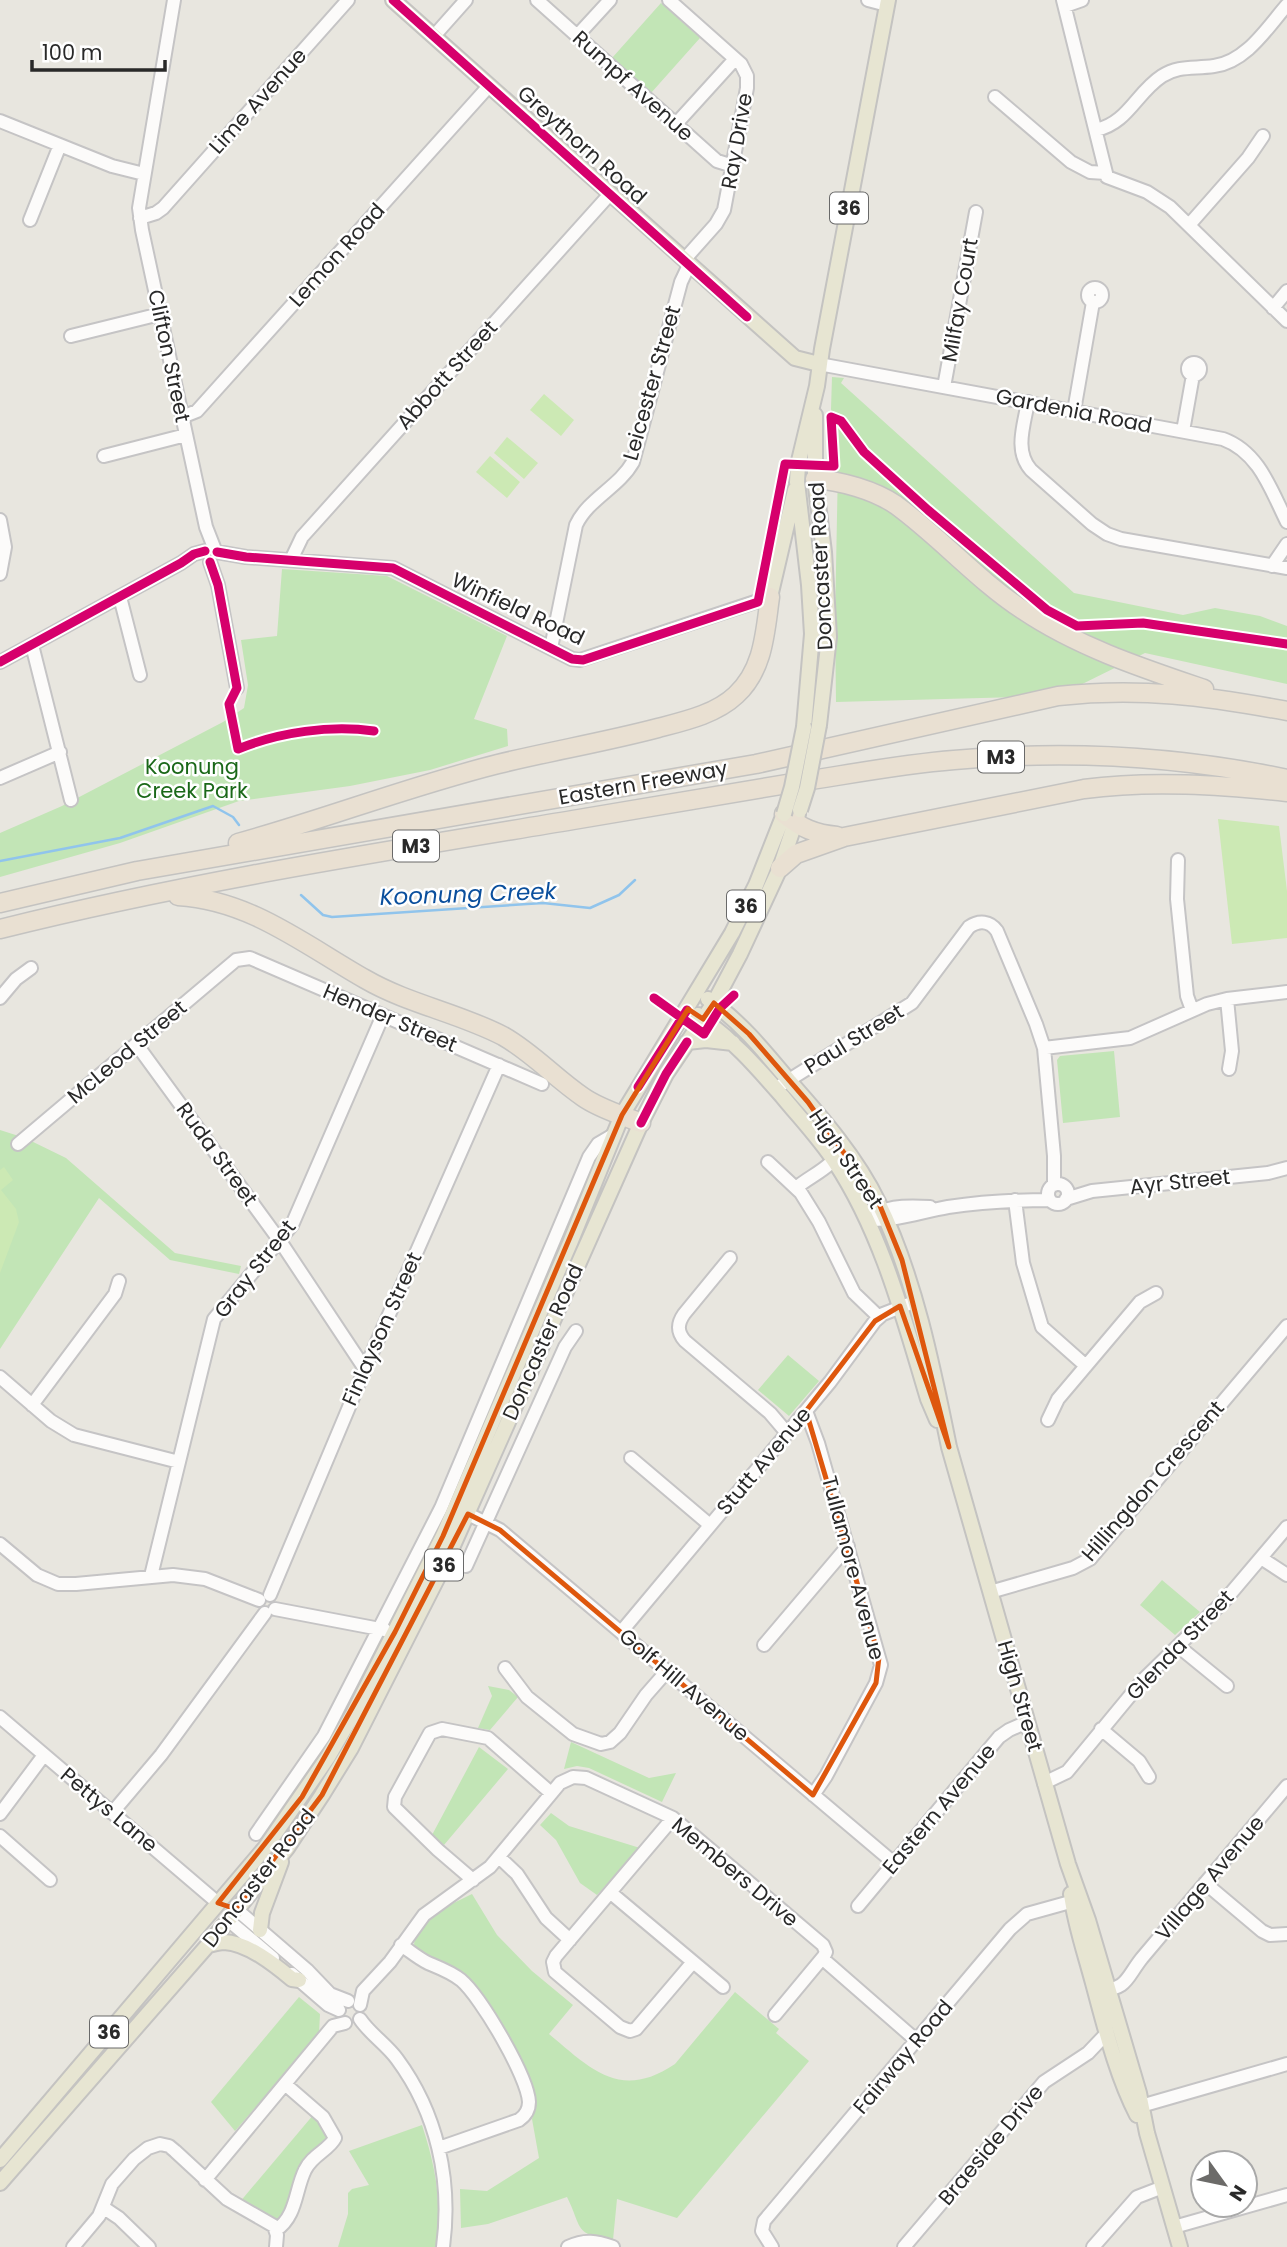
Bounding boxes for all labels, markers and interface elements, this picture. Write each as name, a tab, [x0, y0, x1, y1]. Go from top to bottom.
street label: Rumpf Avenue	[567, 24, 700, 148]
scale bar	[32, 28, 164, 72]
text: 100 m	[42, 38, 102, 67]
street label: Lime Avenue	[202, 41, 313, 160]
street label: Greythorn Road	[511, 79, 653, 211]
street label: Ray Drive	[714, 91, 759, 191]
road number: 36	[830, 192, 868, 224]
street label: Lemon Road	[282, 196, 391, 313]
street label: Milfay Court	[934, 236, 985, 364]
street label: Clifton Street	[141, 287, 198, 425]
street label: Leicester Street	[616, 302, 687, 464]
street label: Abbott Street	[390, 314, 504, 436]
street label: Gardenia Road	[993, 381, 1155, 440]
street label: Doncaster Road	[802, 481, 839, 651]
street label: Winfield Road	[447, 565, 589, 652]
road number: M3	[978, 742, 1024, 772]
park label: Koonung Creek Park	[136, 752, 248, 805]
street label: Eastern Freeway	[556, 753, 730, 812]
road number: M3	[393, 831, 439, 862]
water label: Koonung Creek	[379, 875, 558, 913]
road number: 36	[727, 890, 765, 922]
street label: Hender Street	[319, 976, 462, 1059]
street label: McLeod Street	[61, 993, 193, 1110]
street label: Paul Street	[799, 997, 909, 1081]
street label: Ruda Street	[170, 1096, 265, 1211]
street label: High Street	[802, 1103, 890, 1214]
street label: Ayr Street	[1128, 1162, 1232, 1201]
street label: Gray Street	[207, 1214, 302, 1324]
street label: Finlayson Street	[335, 1247, 428, 1410]
street label: Doncaster Road	[495, 1259, 590, 1425]
street label: Hillingdon Crescent	[1075, 1394, 1231, 1567]
street label: Stutt Avenue	[710, 1400, 818, 1521]
street label: Tullamore Avenue	[815, 1472, 892, 1663]
road number: 36	[425, 1550, 463, 1581]
street label: Glenda Street	[1119, 1583, 1240, 1706]
street label: Golf Hill Avenue	[613, 1621, 756, 1748]
street label: High Street	[991, 1637, 1050, 1755]
street label: Eastern Avenue	[875, 1737, 1002, 1880]
street label: Pettys Lane	[55, 1760, 164, 1859]
street label: Doncaster Road	[195, 1802, 322, 1953]
street label: Village Avenue	[1149, 1809, 1271, 1947]
street label: Members Drive	[666, 1810, 805, 1933]
street label: Fairway Road	[846, 1993, 959, 2120]
road number: 36	[90, 2016, 128, 2048]
street label: Braeside Drive	[931, 2078, 1050, 2211]
north arrow	[1189, 2149, 1259, 2219]
text: N	[1223, 2180, 1253, 2206]

